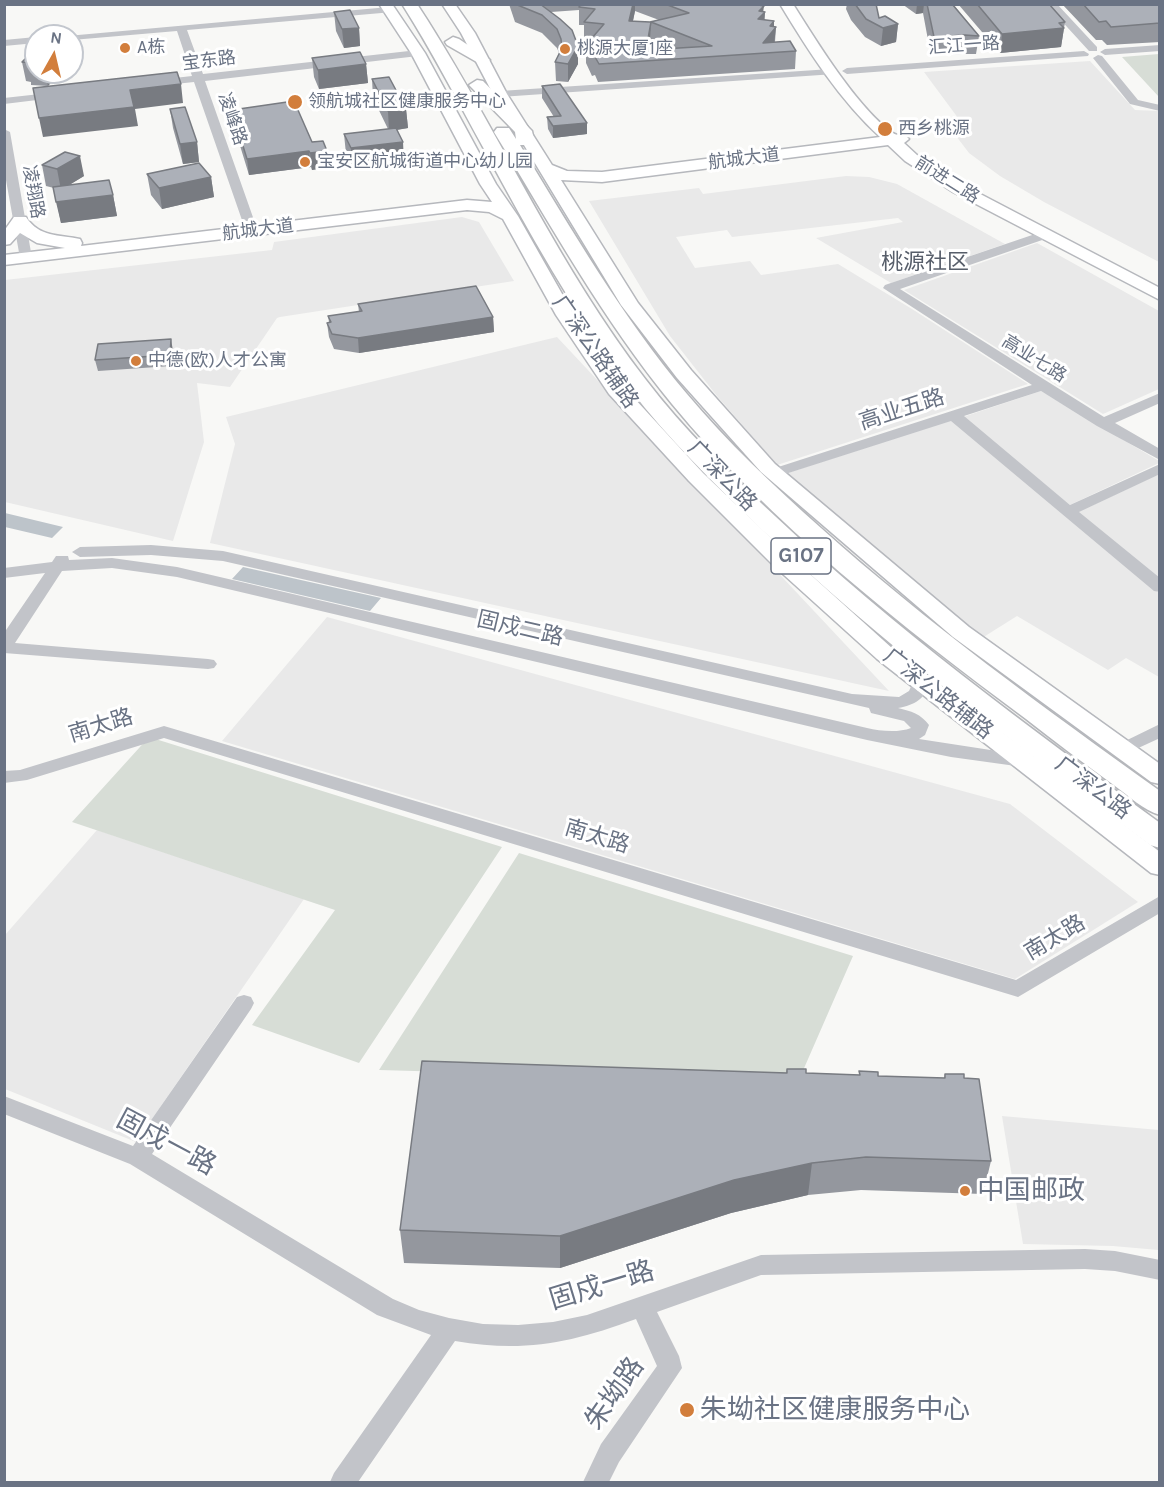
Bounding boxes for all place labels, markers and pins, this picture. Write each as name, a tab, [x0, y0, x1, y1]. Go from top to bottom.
place label: A栋	[137, 37, 165, 59]
place label: 桃源大厦1座	[577, 38, 673, 60]
marker: A栋	[118, 41, 132, 55]
marker: 桃源大厦1座	[558, 42, 572, 56]
place label: 领航城社区健康服务中心	[308, 91, 506, 113]
marker: 领航城社区健康服务中心	[286, 93, 304, 111]
place label: 西乡桃源	[898, 118, 970, 140]
marker: 西乡桃源	[876, 120, 894, 138]
place label: 宝安区航城街道中心幼儿园	[317, 151, 533, 173]
marker: 宝安区航城街道中心幼儿园	[298, 155, 312, 169]
place label: 中德(欧)人才公寓	[148, 350, 287, 372]
marker: 中德(欧)人才公寓	[129, 354, 143, 368]
place label: 中国邮政	[977, 1175, 1085, 1207]
marker: 中国邮政	[958, 1184, 972, 1198]
place label: 朱坳社区健康服务中心	[700, 1394, 970, 1426]
marker: 朱坳社区健康服务中心	[678, 1401, 696, 1419]

